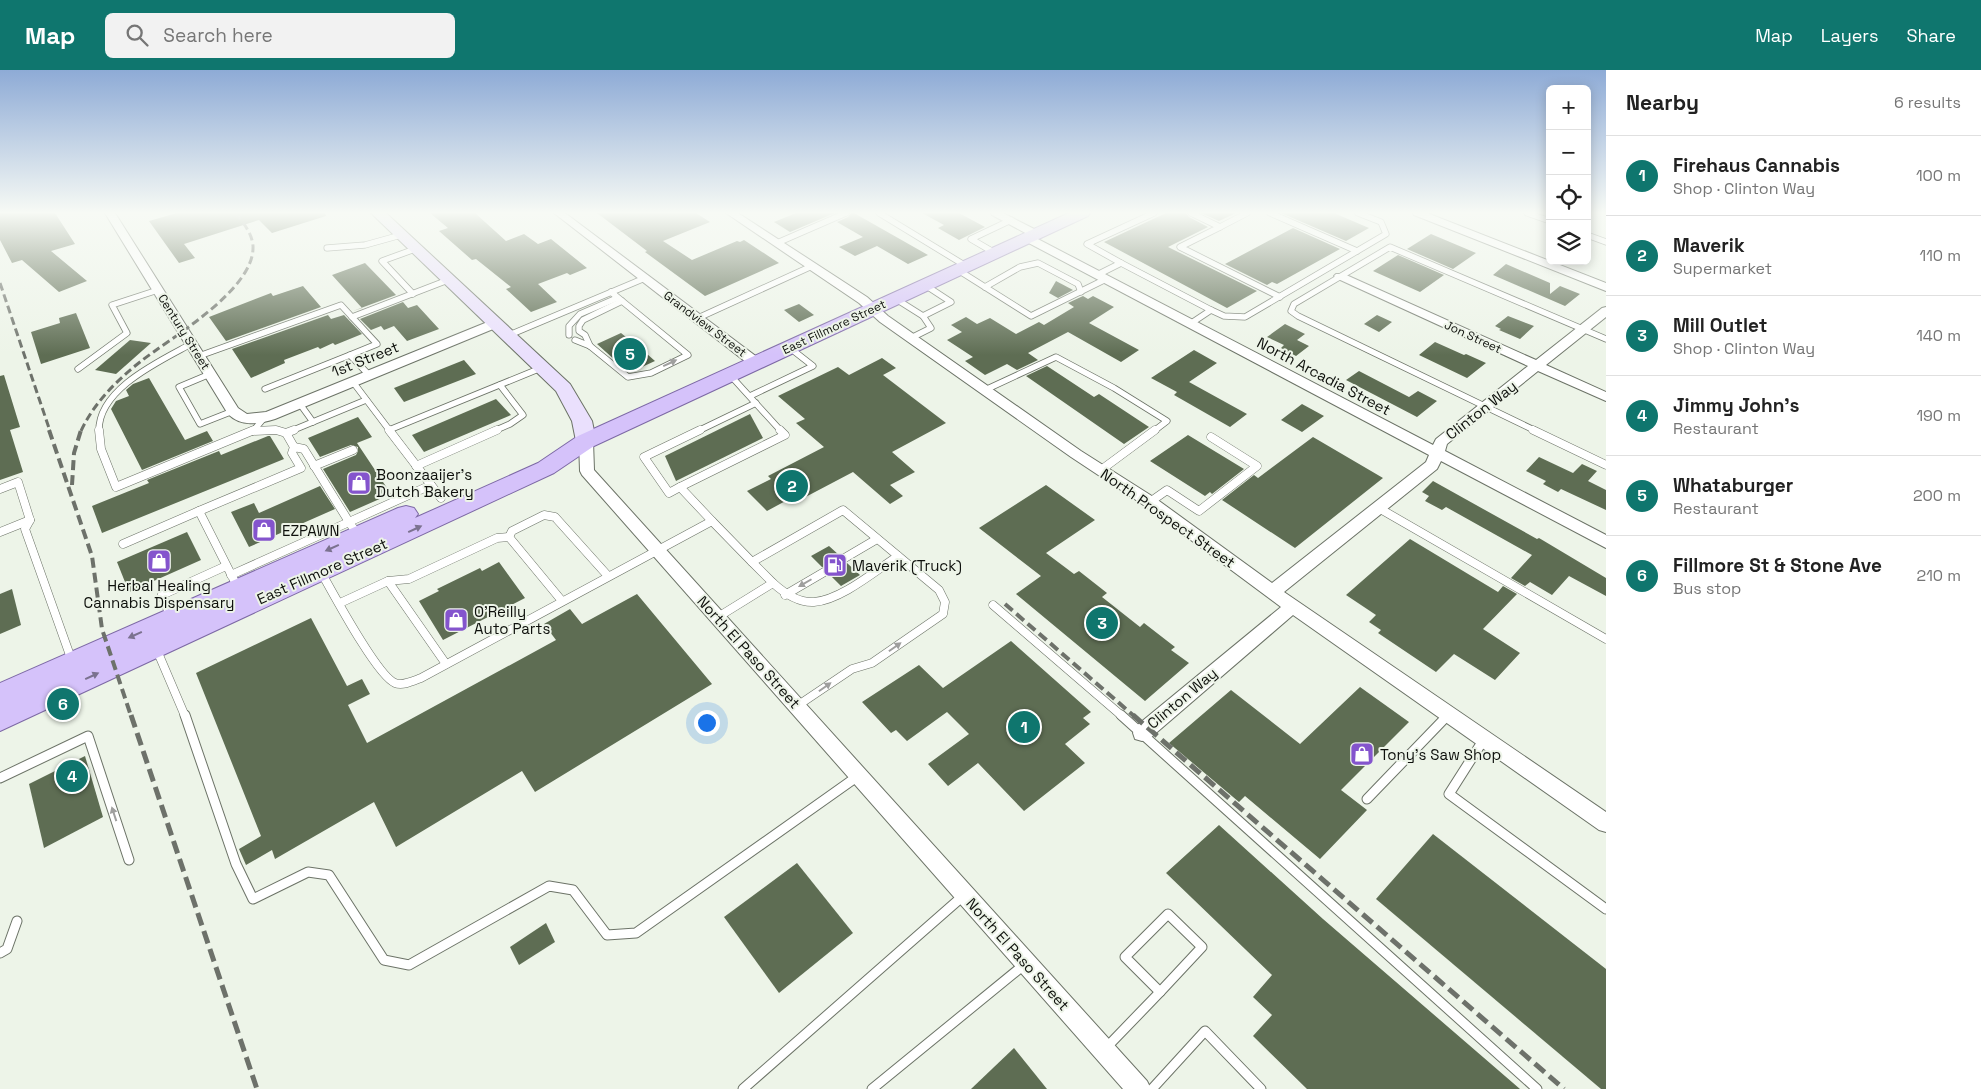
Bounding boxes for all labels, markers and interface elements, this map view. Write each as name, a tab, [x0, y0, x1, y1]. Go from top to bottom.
search box	[105, 13, 455, 58]
text: Map	[25, 20, 75, 51]
icon: search	[123, 21, 151, 49]
text: Search here	[163, 23, 273, 48]
text: Map	[1755, 24, 1793, 47]
text: Layers	[1821, 24, 1878, 47]
text: Share	[1906, 24, 1956, 47]
map controls	[1546, 85, 1591, 265]
button: +	[1546, 85, 1591, 130]
text: Nearby	[1626, 89, 1699, 116]
text: 6 results	[1894, 92, 1961, 113]
button: −	[1546, 130, 1591, 175]
text: Firehaus Cannabis	[1673, 153, 1840, 178]
text: 1	[1638, 165, 1646, 186]
text: 100 m	[1916, 165, 1961, 186]
button: locate	[1546, 175, 1591, 220]
text: Shop · Clinton Way	[1673, 178, 1815, 199]
button: layers	[1546, 220, 1591, 265]
text: Maverik	[1673, 233, 1745, 258]
text: 2	[1637, 245, 1647, 266]
text: 110 m	[1919, 245, 1961, 266]
text: Supermarket	[1673, 258, 1772, 279]
street label: Grandview Street	[660, 288, 750, 360]
street label: Century Street	[154, 291, 214, 373]
street label: East Fillmore Street	[780, 296, 888, 358]
text: Mill Outlet	[1673, 313, 1767, 338]
street label: Jon Street	[1442, 317, 1504, 357]
text: 3	[1637, 325, 1647, 346]
text: 140 m	[1916, 325, 1961, 346]
street label: North Arcadia Street	[1254, 333, 1394, 419]
pin: 5	[614, 335, 646, 373]
street label: 1st Street	[329, 337, 401, 381]
text: Shop · Clinton Way	[1673, 338, 1815, 359]
one-way arrow	[663, 359, 677, 367]
street label: Clinton Way	[1442, 376, 1520, 444]
text: Jimmy John's	[1673, 393, 1799, 418]
text: 4	[1637, 405, 1647, 426]
text: 190 m	[1916, 405, 1961, 426]
text: Restaurant	[1673, 418, 1759, 439]
street label: North Prospect Street	[1097, 464, 1239, 572]
place label: Boonzaaijer's Dutch Bakery	[376, 465, 474, 501]
pin: 2	[776, 467, 808, 505]
shop icon: Boonzaaijer's Dutch Bakery	[346, 470, 372, 496]
text: Whataburger	[1673, 473, 1793, 498]
text: 5	[1637, 485, 1647, 506]
text: 200 m	[1913, 485, 1961, 506]
text: Restaurant	[1673, 498, 1759, 519]
shop icon: EZPAWN	[251, 517, 277, 543]
place label: EZPAWN	[282, 521, 339, 540]
one-way arrow	[408, 525, 422, 533]
street label: East Fillmore Street	[254, 534, 390, 608]
one-way arrow	[325, 544, 339, 552]
shop icon: Herbal Healing Cannabis Dispensary	[146, 548, 172, 574]
fuel station icon: Maverik (Truck)	[822, 552, 848, 578]
text: Fillmore St & Stone Ave	[1673, 553, 1882, 578]
place label: Maverik (Truck)	[852, 556, 962, 576]
text: 6	[1637, 565, 1647, 586]
text: 210 m	[1917, 565, 1961, 586]
place label: Herbal Healing Cannabis Dispensary	[84, 576, 234, 612]
one-way arrow	[799, 578, 812, 587]
text: Bus stop	[1673, 578, 1741, 599]
street label: North El Paso Street	[693, 592, 805, 712]
place label: O'Reilly Auto Parts	[474, 602, 550, 638]
pin: 3	[1086, 604, 1118, 642]
shop icon: O'Reilly Auto Parts	[443, 607, 469, 633]
one-way arrow	[128, 632, 142, 640]
one-way arrow	[889, 642, 902, 652]
street label: Clinton Way	[1143, 663, 1221, 733]
one-way arrow	[85, 671, 99, 679]
one-way arrow	[818, 682, 832, 692]
pin: 6	[47, 685, 79, 723]
pin: 1	[1008, 708, 1040, 746]
your location	[694, 710, 720, 736]
shop icon: Tony's Saw Shop	[1349, 741, 1375, 767]
place label: Tony's Saw Shop	[1380, 745, 1501, 764]
pin: 4	[56, 757, 88, 795]
one-way arrow	[110, 806, 117, 821]
street label: North El Paso Street	[962, 894, 1074, 1014]

